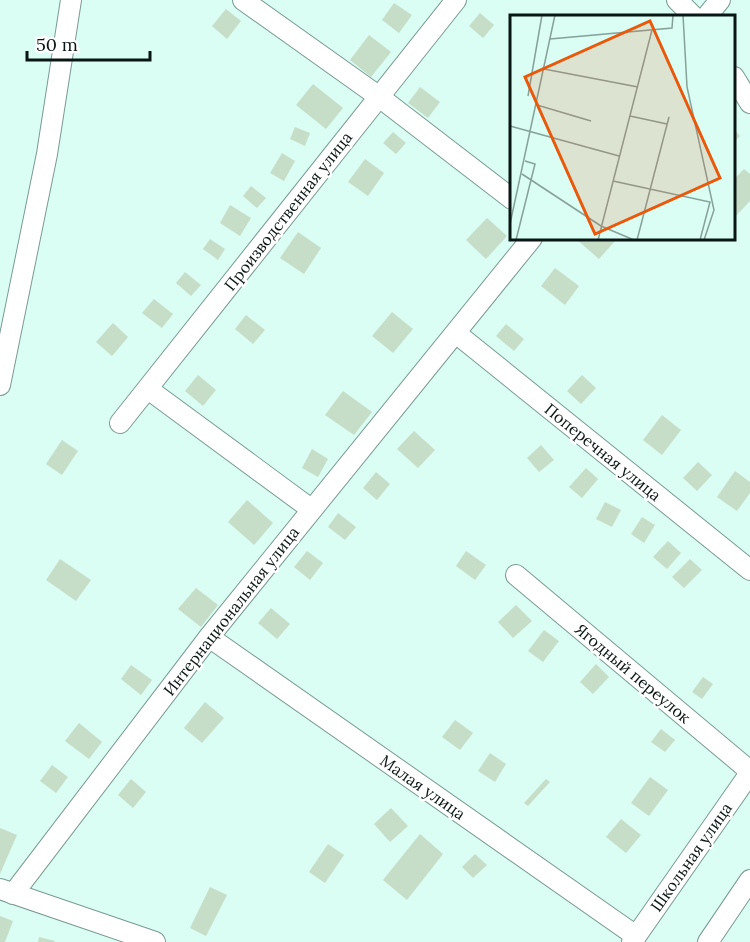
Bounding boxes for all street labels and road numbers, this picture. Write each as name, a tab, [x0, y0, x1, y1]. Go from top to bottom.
street label: Производственная улица	[220, 128, 356, 294]
street label: Поперечная улица	[541, 399, 665, 505]
street label: Интернациональная улица	[159, 523, 303, 699]
street label: Ягодный переулок	[571, 619, 695, 728]
street label: Малая улица	[376, 750, 470, 824]
street label: Школьная улица	[646, 799, 736, 915]

